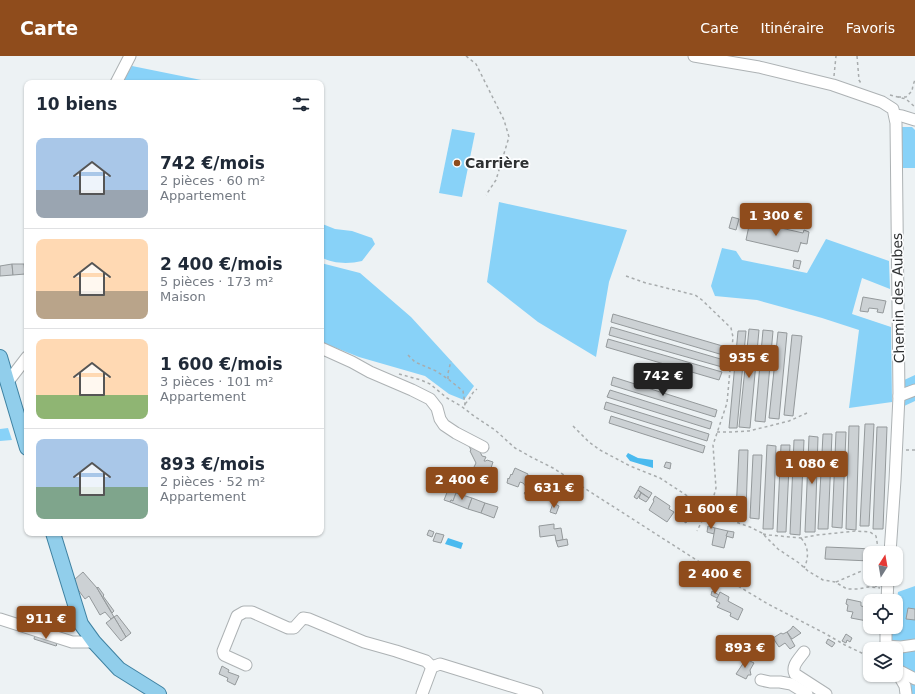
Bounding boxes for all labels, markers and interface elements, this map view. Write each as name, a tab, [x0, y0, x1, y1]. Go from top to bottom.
text: Carte	[20, 17, 78, 39]
text: Carte	[700, 20, 739, 36]
text: Itinéraire	[761, 20, 824, 36]
text: Favoris	[846, 20, 895, 36]
icon: filters	[290, 93, 312, 115]
text: 10 biens	[36, 94, 117, 114]
text: 742 €/mois	[160, 153, 265, 173]
icon: home	[68, 154, 116, 202]
place label: Carrière	[465, 155, 529, 171]
marker: Carrière	[452, 158, 462, 168]
text: 2 pièces · 60 m²	[160, 173, 265, 188]
text: Appartement	[160, 188, 246, 203]
pin: 1 300 €	[739, 203, 813, 237]
text: 1 300 €	[749, 208, 803, 223]
street label: Chemin des Aubes	[889, 233, 907, 363]
text: 2 400 €/mois	[160, 254, 283, 274]
icon: home	[68, 255, 116, 303]
text: 5 pièces · 173 m²	[160, 274, 273, 289]
text: Maison	[160, 289, 206, 304]
pin: 935 €	[721, 345, 777, 379]
text: 935 €	[729, 350, 769, 365]
text: 1 600 €/mois	[160, 354, 283, 374]
icon: home	[68, 355, 116, 403]
pin: 742 €	[635, 363, 691, 397]
text: 742 €	[643, 368, 683, 383]
text: 3 pièces · 101 m²	[160, 374, 273, 389]
text: Appartement	[160, 389, 246, 404]
pin: 1 080 €	[775, 451, 849, 485]
text: 893 €/mois	[160, 454, 265, 474]
icon: home	[68, 455, 116, 503]
text: 1 080 €	[785, 456, 839, 471]
pin: 2 400 €	[425, 467, 499, 501]
text: 2 400 €	[435, 472, 489, 487]
text: 2 pièces · 52 m²	[160, 474, 265, 489]
pin: 631 €	[526, 475, 582, 509]
text: 631 €	[534, 480, 574, 495]
text: Appartement	[160, 489, 246, 504]
pin: 1 600 €	[674, 496, 748, 530]
text: 1 600 €	[684, 501, 738, 516]
north arrow	[863, 546, 903, 586]
map controls	[863, 546, 903, 682]
pin: 2 400 €	[678, 561, 752, 595]
text: 2 400 €	[688, 566, 742, 581]
button: locate	[863, 594, 903, 634]
pin: 911 €	[18, 606, 74, 640]
text: 911 €	[26, 611, 66, 626]
pin: 893 €	[717, 635, 773, 669]
text: 893 €	[725, 640, 765, 655]
button: layers	[863, 642, 903, 682]

